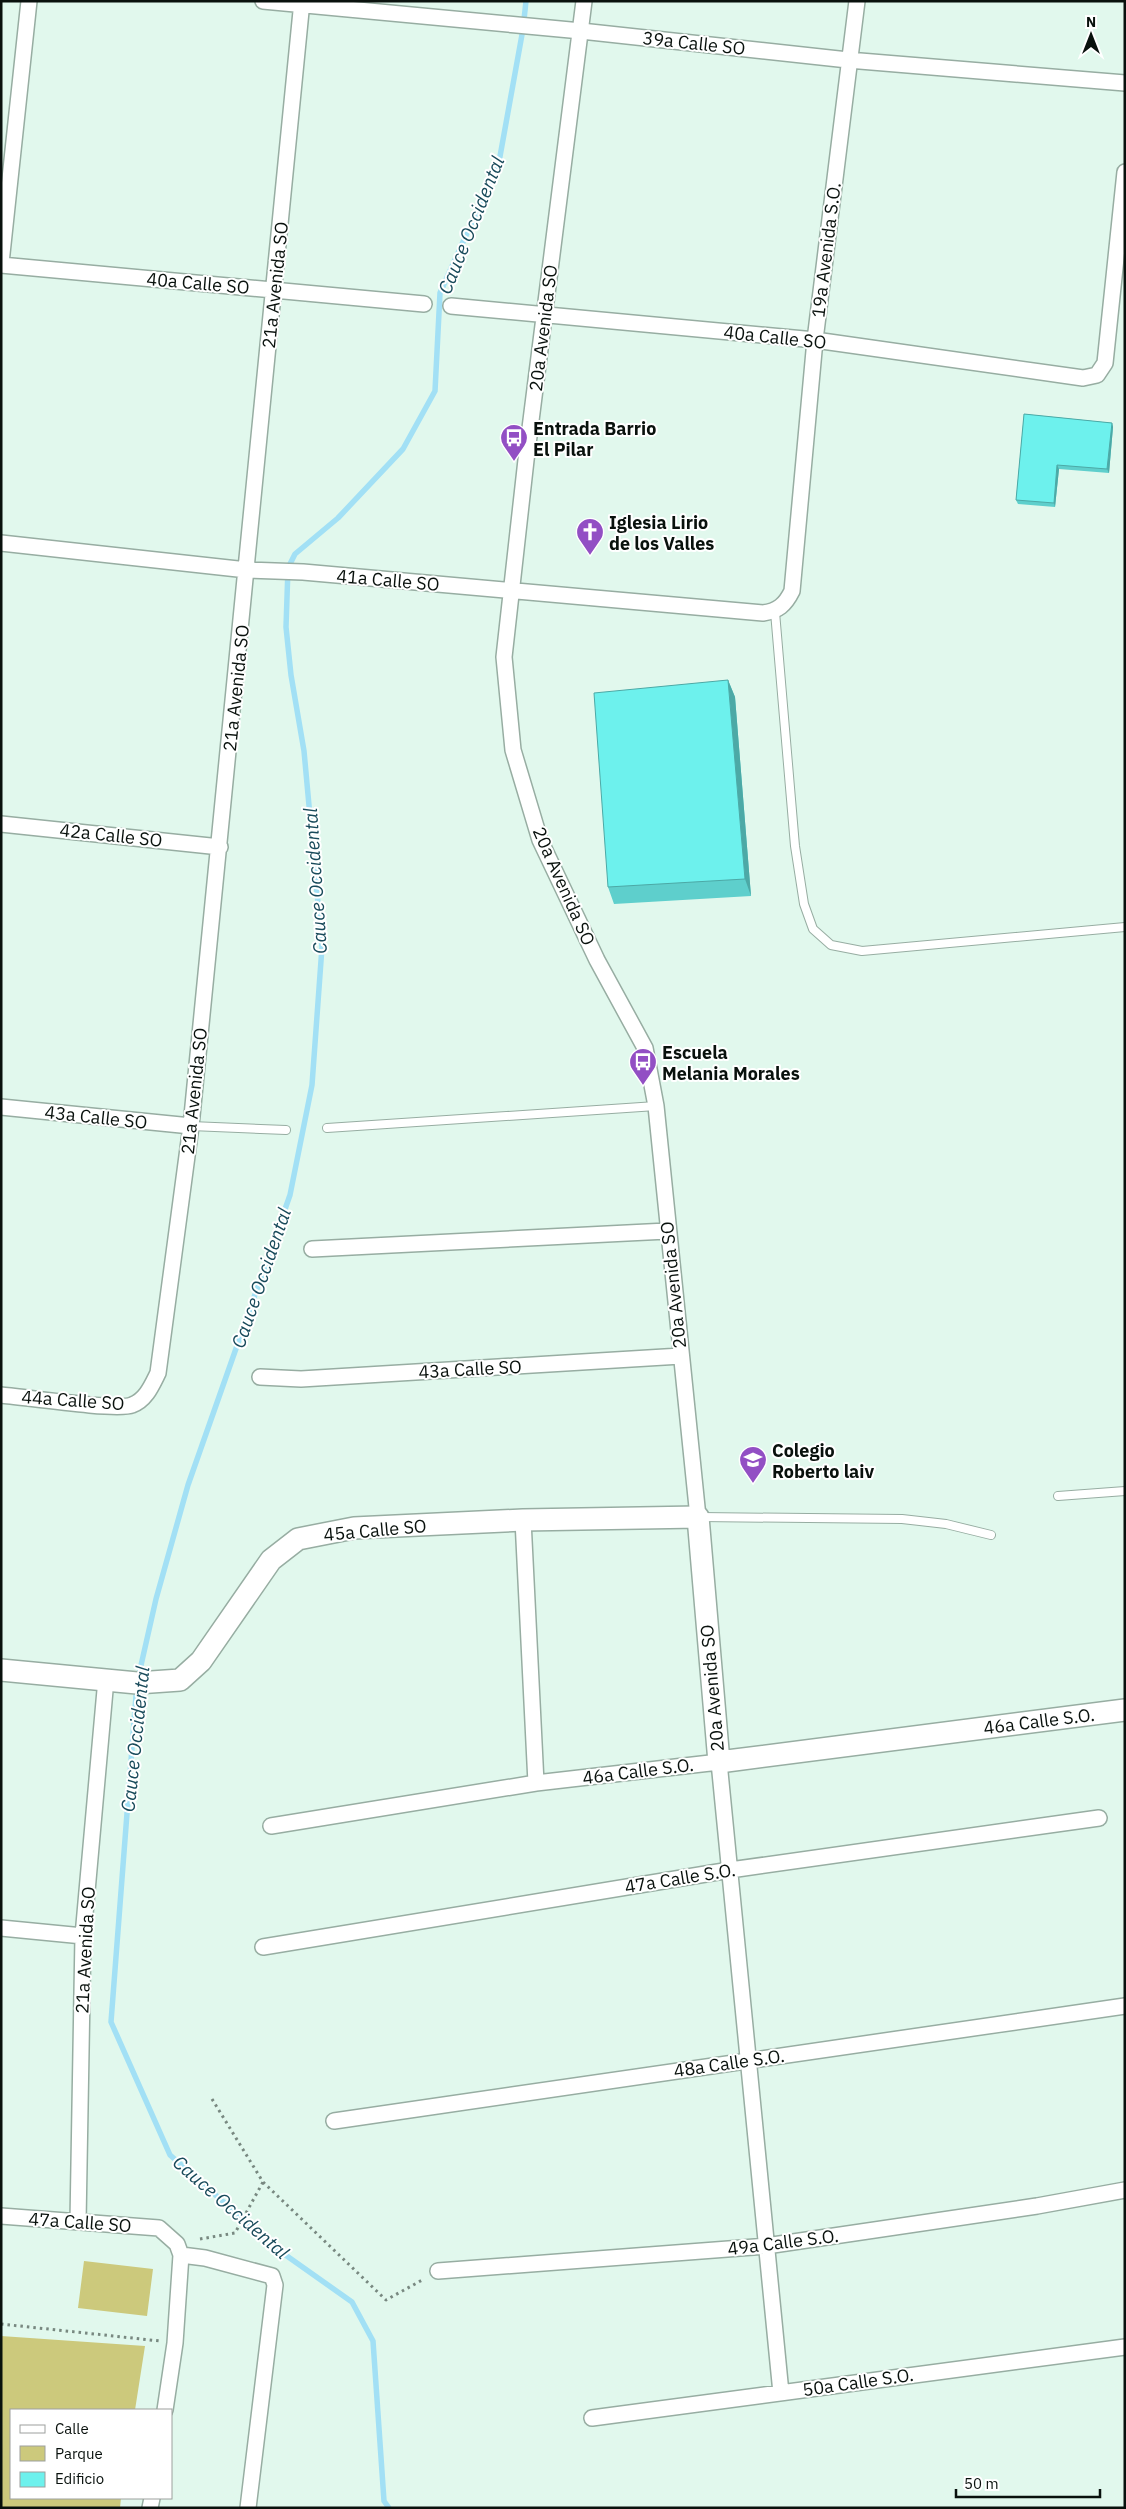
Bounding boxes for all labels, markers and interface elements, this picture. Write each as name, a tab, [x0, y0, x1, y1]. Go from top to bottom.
north arrow	[1066, 10, 1116, 60]
text: N	[1086, 13, 1096, 31]
street label: 39a Calle SO	[641, 26, 747, 60]
water label: Cauce Occidental	[432, 153, 510, 297]
street label: 19a Avenida S.O.	[806, 181, 846, 319]
street label: 21a Avenida SO	[257, 220, 293, 350]
street label: 20a Avenida SO	[524, 263, 562, 393]
street label: 40a Calle SO	[146, 267, 250, 299]
street label: 40a Calle SO	[722, 320, 828, 354]
place label: Entrada Barrio El Pilar	[533, 417, 656, 461]
bus stop icon: Entrada Barrio El Pilar	[499, 423, 529, 462]
place label: Iglesia Lirio de los Valles	[609, 511, 714, 555]
church icon: Iglesia Lirio de los Valles	[575, 517, 605, 556]
street label: 41a Calle SO	[336, 564, 440, 596]
street label: 21a Avenida SO	[218, 623, 254, 753]
water label: Cauce Occidental	[298, 807, 332, 955]
street label: 42a Calle SO	[58, 818, 164, 852]
street label: 20a Avenida SO	[528, 823, 600, 949]
street label: 21a Avenida SO	[176, 1026, 212, 1156]
place label: Escuela Melania Morales	[662, 1041, 800, 1085]
bus stop icon: Escuela Melania Morales	[628, 1047, 658, 1086]
street label: 43a Calle SO	[43, 1100, 149, 1134]
water label: Cauce Occidental	[226, 1205, 296, 1351]
street label: 20a Avenida SO	[655, 1220, 691, 1350]
street label: 43a Calle SO	[418, 1355, 522, 1383]
street label: 44a Calle SO	[21, 1385, 125, 1415]
place label: Colegio Roberto laiv	[772, 1439, 874, 1483]
school or university icon: Colegio Roberto laiv	[738, 1445, 768, 1484]
street label: 45a Calle SO	[323, 1514, 427, 1546]
street label: 20a Avenida SO	[695, 1624, 729, 1752]
water label: Cauce Occidental	[115, 1665, 155, 1813]
street label: 46a Calle S.O.	[982, 1703, 1096, 1739]
street label: 46a Calle S.O.	[581, 1753, 695, 1789]
street label: 47a Calle S.O.	[623, 1858, 737, 1898]
street label: 21a Avenida SO	[70, 1886, 100, 2014]
street label: 48a Calle S.O.	[672, 2044, 786, 2082]
water label: Cauce Occidental	[168, 2150, 294, 2264]
street label: 47a Calle SO	[28, 2207, 132, 2237]
street label: 49a Calle S.O.	[726, 2224, 840, 2260]
street label: 50a Calle S.O.	[801, 2363, 915, 2401]
legend	[10, 2409, 172, 2499]
text: Calle	[55, 2419, 89, 2438]
text: Parque	[55, 2444, 103, 2463]
scale bar	[956, 2466, 1100, 2498]
text: Edificio	[55, 2469, 104, 2488]
text: 50 m	[964, 2474, 999, 2493]

